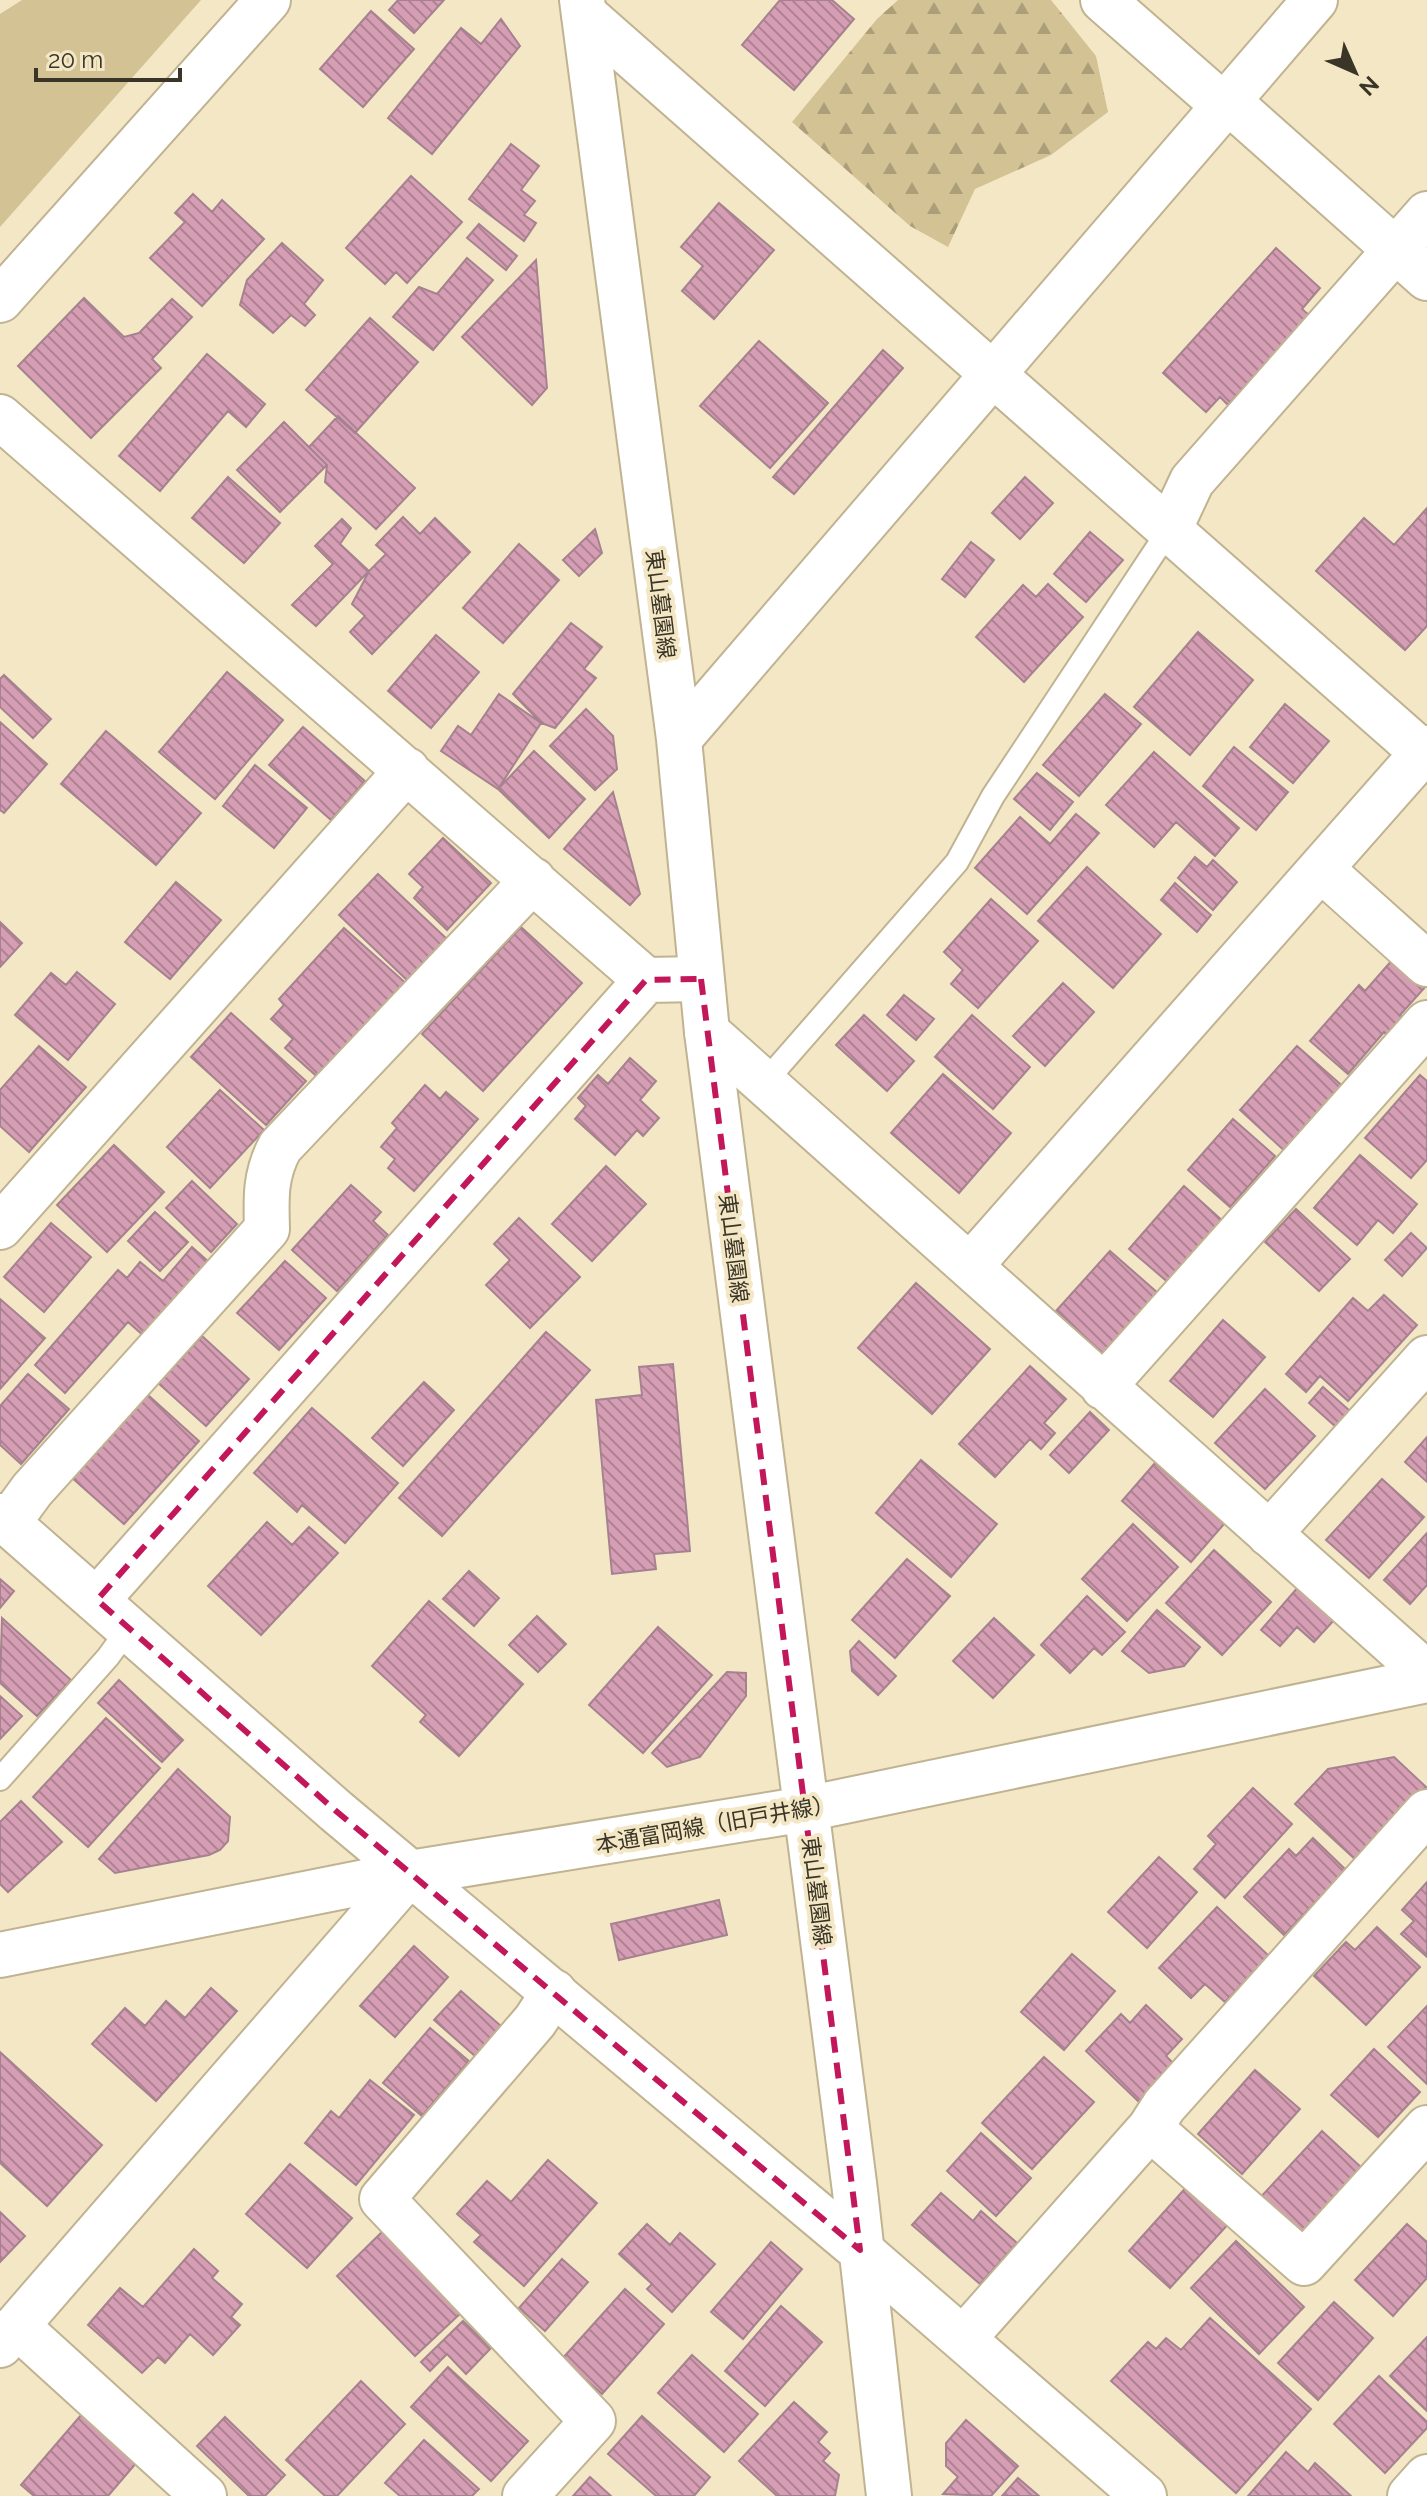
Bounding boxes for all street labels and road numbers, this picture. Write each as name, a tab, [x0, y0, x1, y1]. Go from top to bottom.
street label: 東山墓園線	[641, 548, 681, 660]
street label: 東山墓園線	[714, 1192, 754, 1304]
street label: 本通富岡線（旧戸井線）	[594, 1790, 836, 1858]
street label: 東山墓園線	[797, 1835, 837, 1947]

